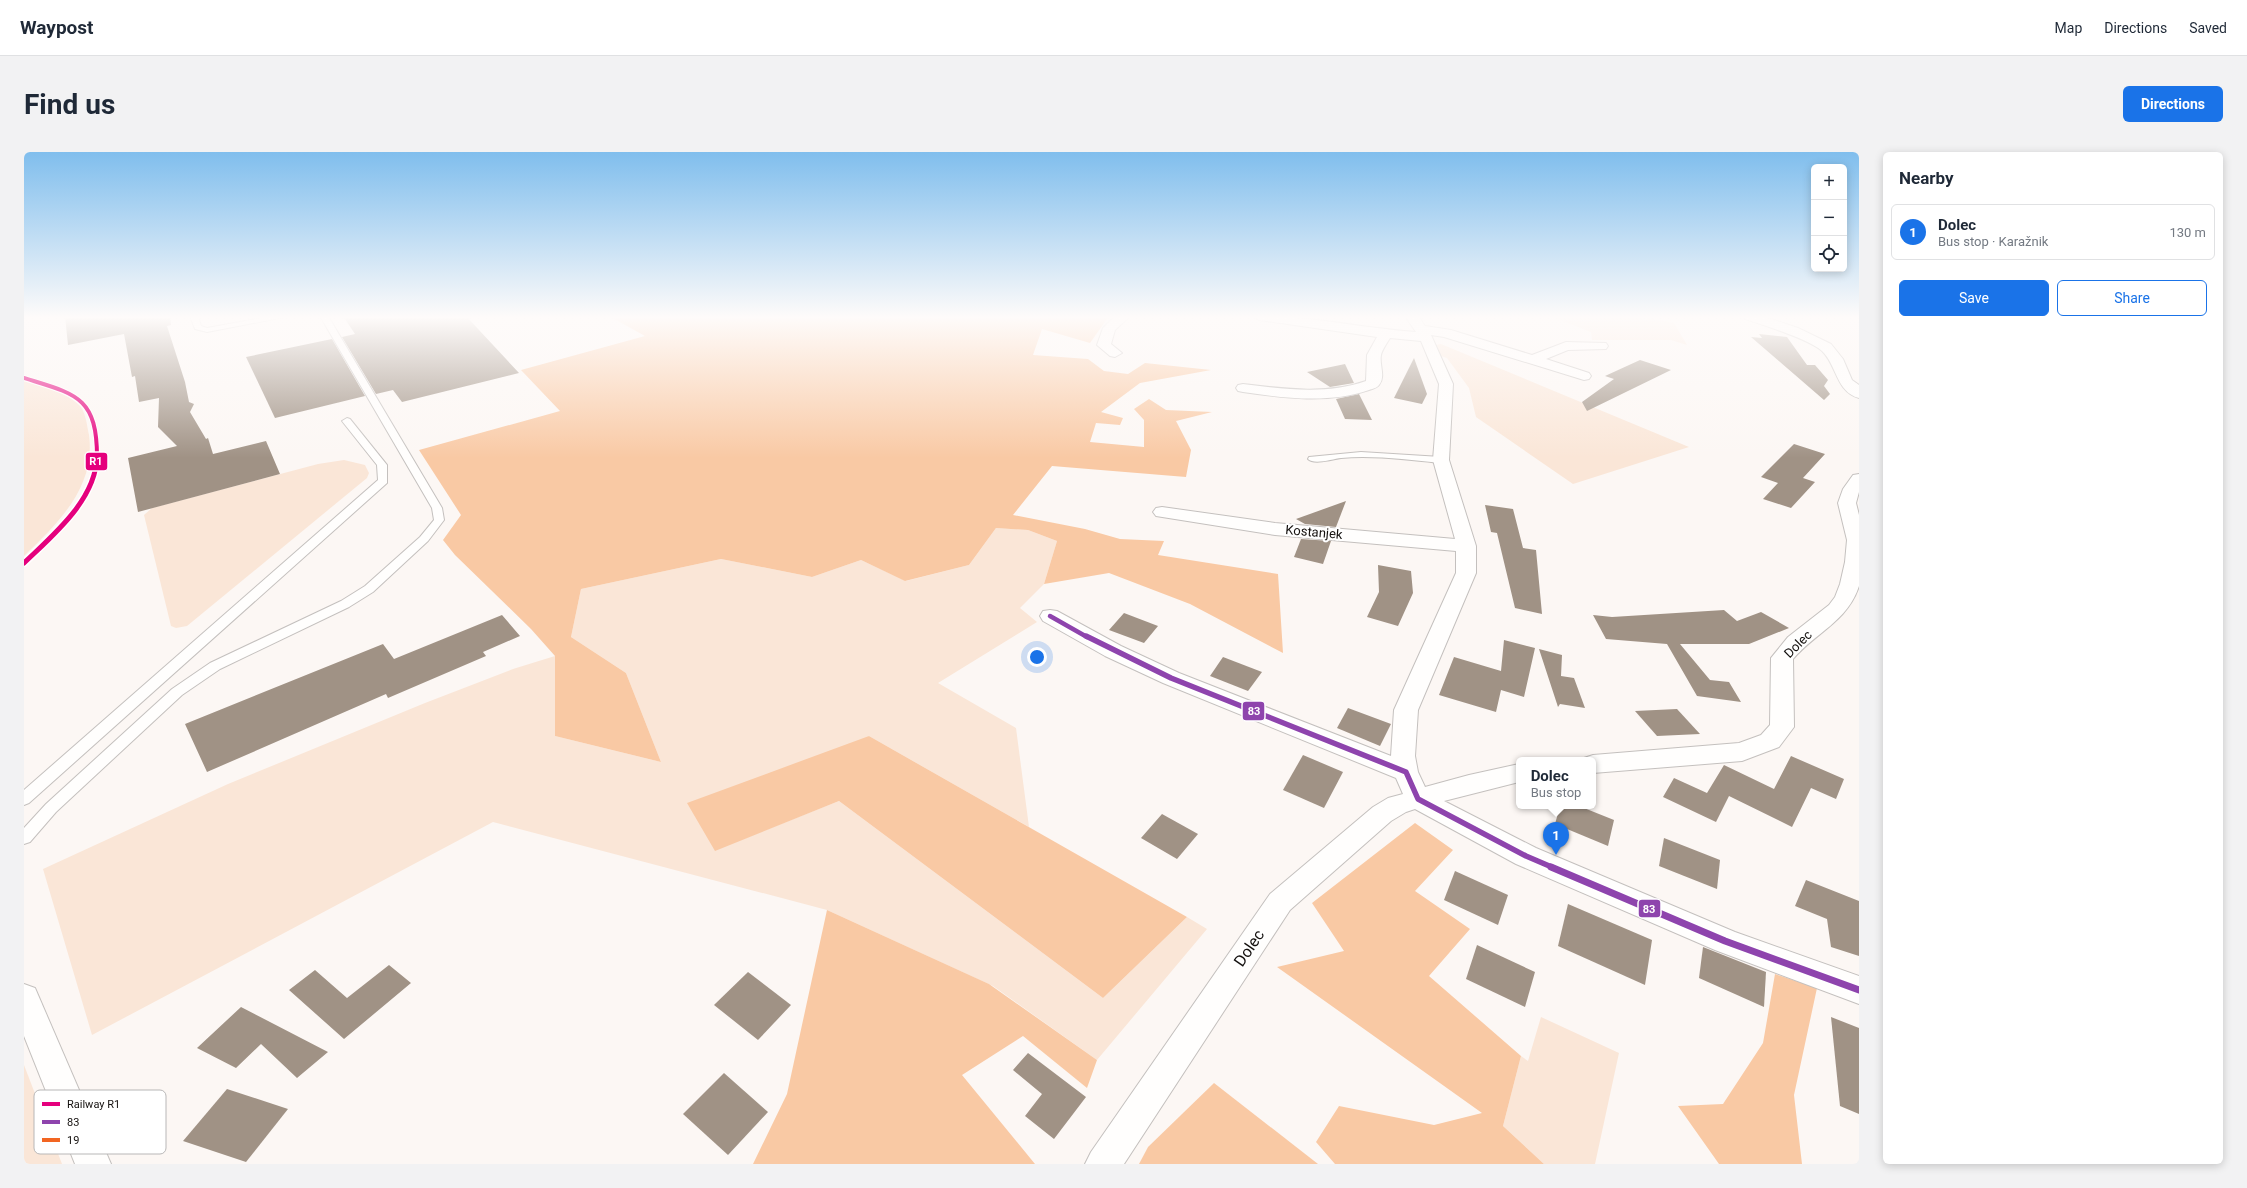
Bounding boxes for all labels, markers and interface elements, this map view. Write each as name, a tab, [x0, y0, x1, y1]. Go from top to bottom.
text: Waypost	[20, 16, 94, 39]
text: Map	[2055, 20, 2082, 36]
text: Directions	[2104, 20, 2167, 36]
text: Saved	[2189, 20, 2227, 36]
button: Directions	[2123, 86, 2223, 122]
text: Find us	[24, 88, 115, 121]
map controls	[1811, 164, 1847, 272]
button: +	[1811, 164, 1847, 200]
text: Nearby	[1899, 168, 1954, 188]
button: −	[1811, 200, 1847, 236]
text: Dolec	[1938, 216, 1976, 234]
text: 1	[1909, 225, 1917, 240]
text: 130 m	[2169, 225, 2206, 240]
text: Bus stop · Karažnik	[1938, 234, 2048, 249]
button: locate	[1811, 236, 1847, 272]
button: Save	[1899, 280, 2049, 316]
button: Share	[2057, 280, 2207, 316]
line badge: R1	[85, 452, 108, 471]
text: R1	[89, 455, 103, 468]
street label: Kostanjek	[1285, 522, 1344, 542]
street label: Dolec	[1781, 627, 1815, 661]
your location	[1027, 647, 1047, 667]
line badge: 83	[1242, 701, 1265, 721]
text: 83	[1248, 705, 1260, 718]
popup	[1516, 757, 1596, 809]
text: Dolec	[1531, 767, 1569, 785]
text: Bus stop	[1531, 785, 1581, 800]
pin: 1	[1543, 822, 1569, 855]
line badge: 83	[1638, 899, 1661, 918]
text: 83	[1643, 903, 1655, 916]
street label: Dolec	[1230, 926, 1268, 970]
legend	[34, 1090, 166, 1154]
text: Railway R1	[67, 1098, 120, 1111]
text: 83	[67, 1116, 79, 1129]
text: 19	[67, 1134, 79, 1147]

